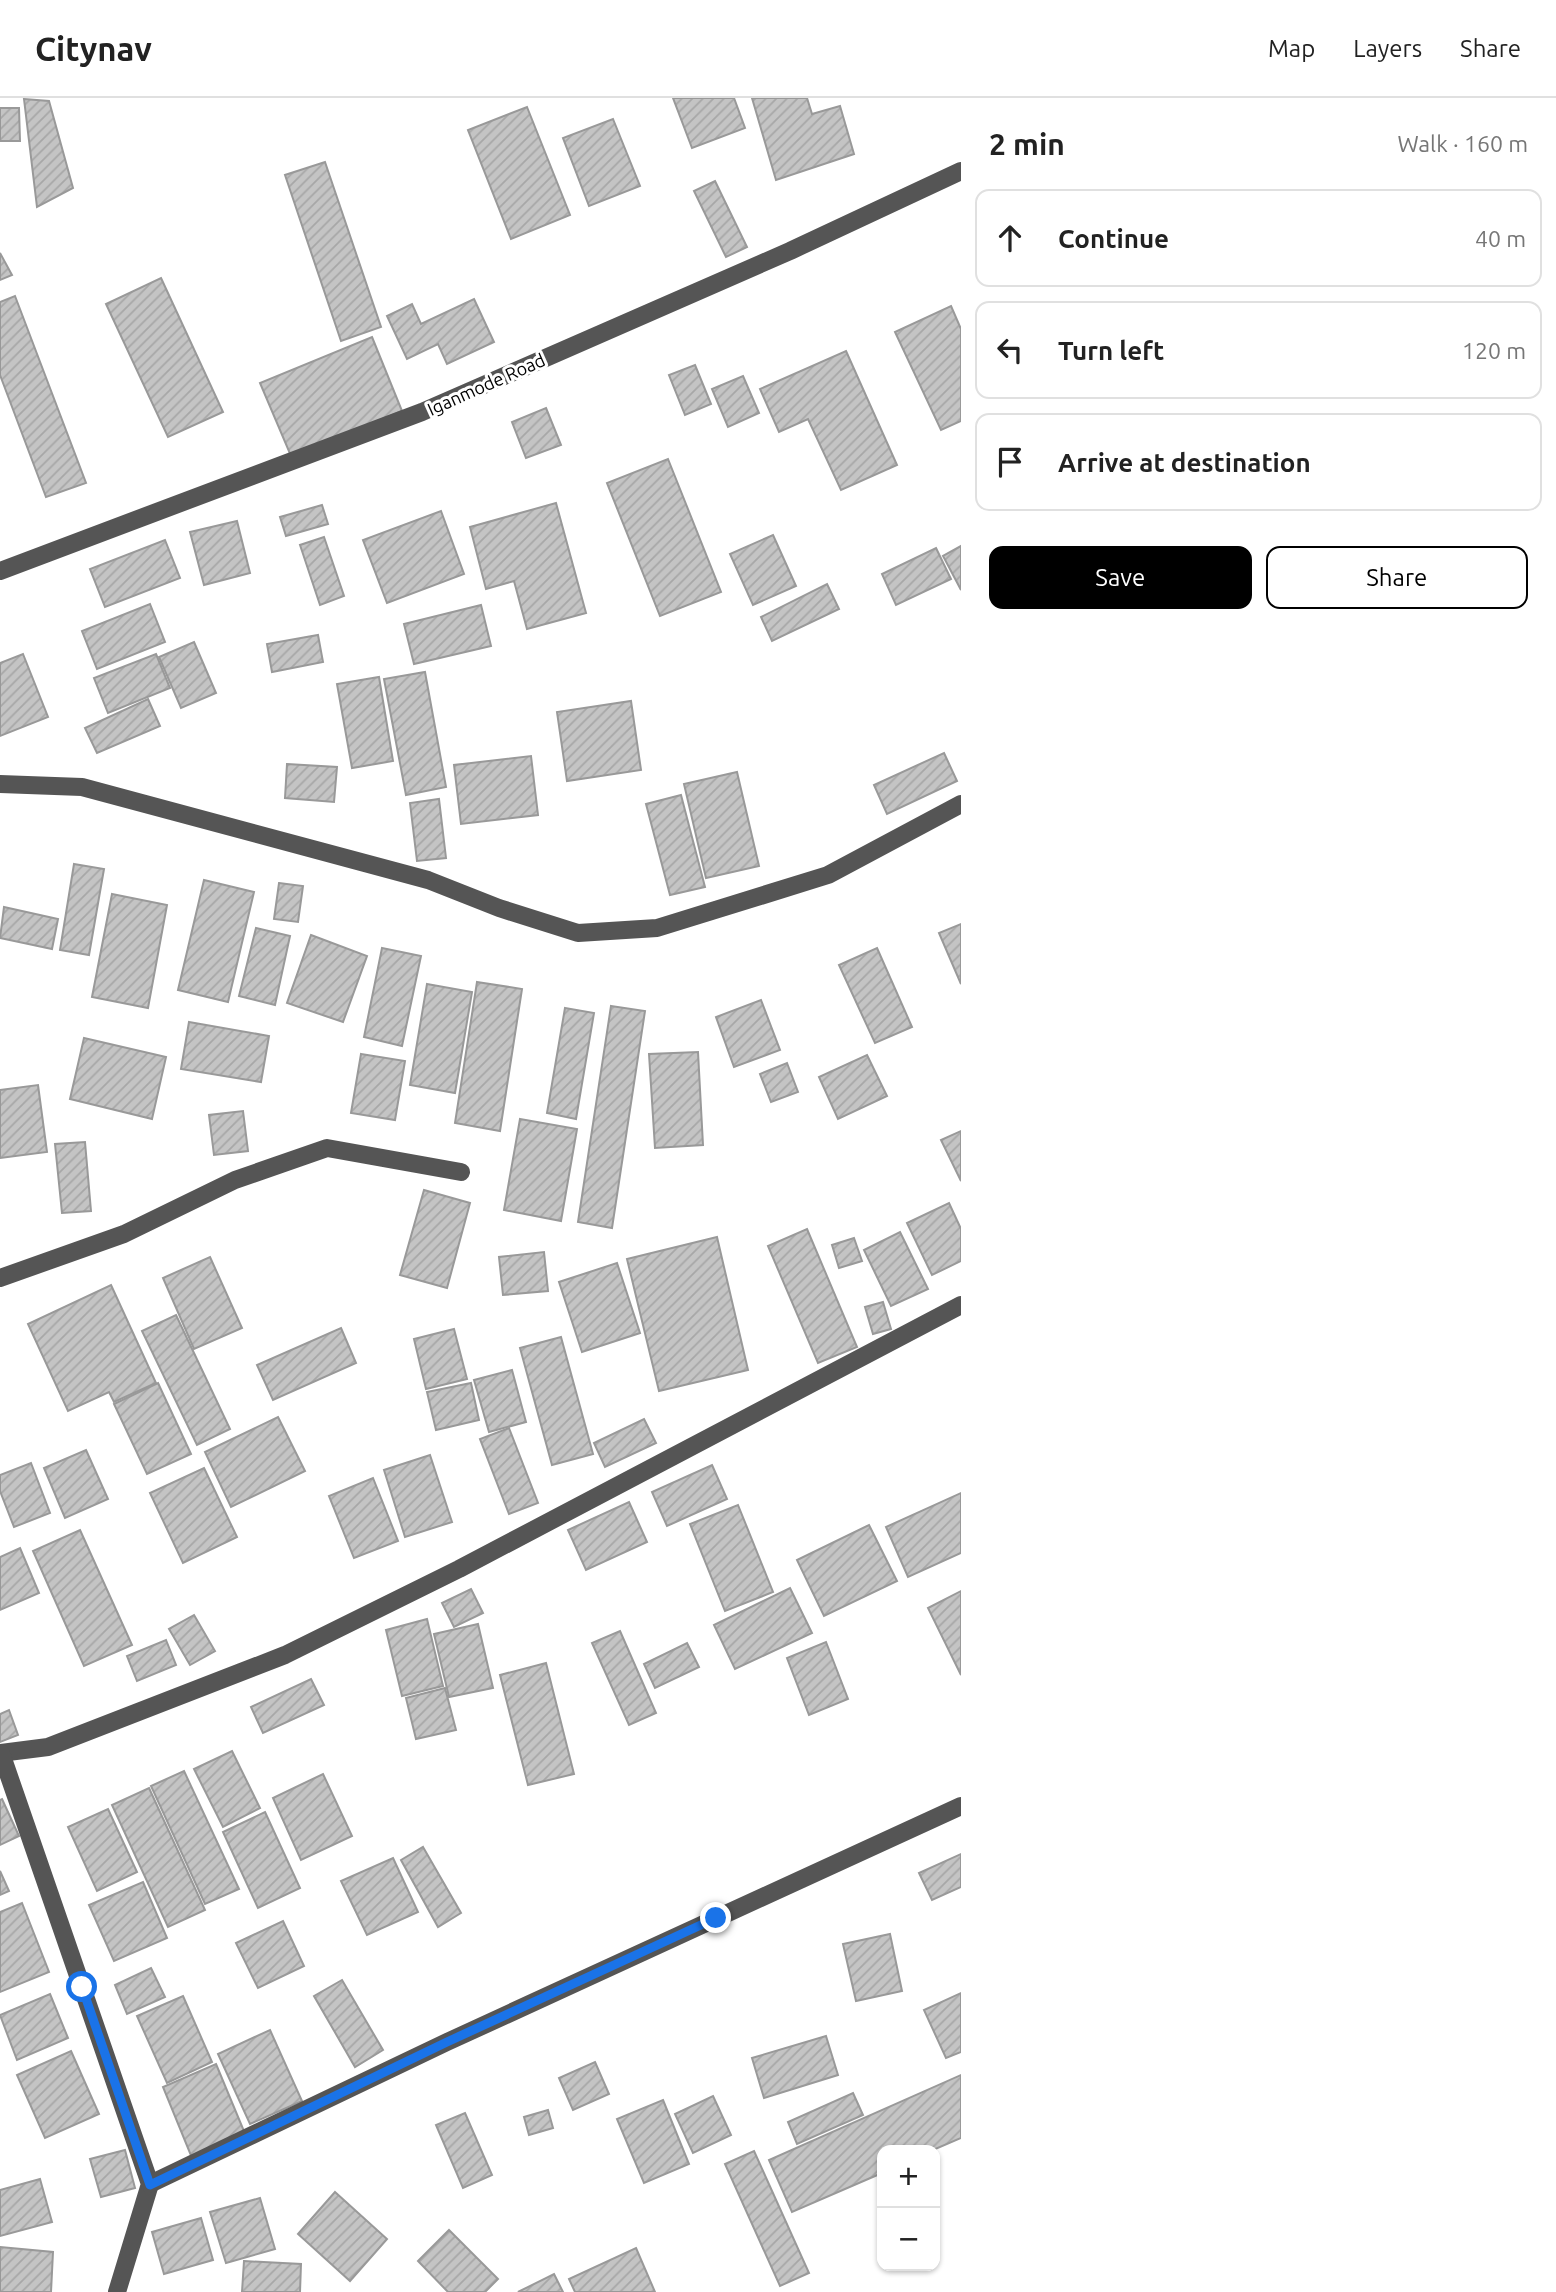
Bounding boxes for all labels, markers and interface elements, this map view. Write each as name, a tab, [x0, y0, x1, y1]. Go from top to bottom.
text: Citynav	[35, 30, 152, 67]
text: Map	[1268, 35, 1315, 62]
text: Layers	[1353, 35, 1422, 62]
text: Share	[1460, 35, 1521, 62]
text: 2 min	[989, 127, 1065, 161]
text: Walk · 160 m	[1397, 131, 1528, 156]
icon: ahead	[991, 219, 1029, 257]
text: Continue	[1058, 224, 1169, 253]
text: 40 m	[1475, 226, 1526, 251]
icon: left	[991, 331, 1029, 369]
text: Turn left	[1058, 336, 1164, 365]
text: 120 m	[1462, 338, 1526, 363]
street label: Iganmode Road	[424, 349, 548, 419]
icon: arrive	[991, 443, 1029, 481]
text: Arrive at destination	[1058, 448, 1311, 477]
button: Save	[989, 546, 1252, 609]
button: Share	[1266, 546, 1528, 609]
route end	[700, 1902, 731, 1933]
route start	[66, 1971, 97, 2002]
map controls	[877, 2145, 940, 2271]
button: +	[877, 2145, 940, 2208]
button: −	[877, 2208, 940, 2271]

